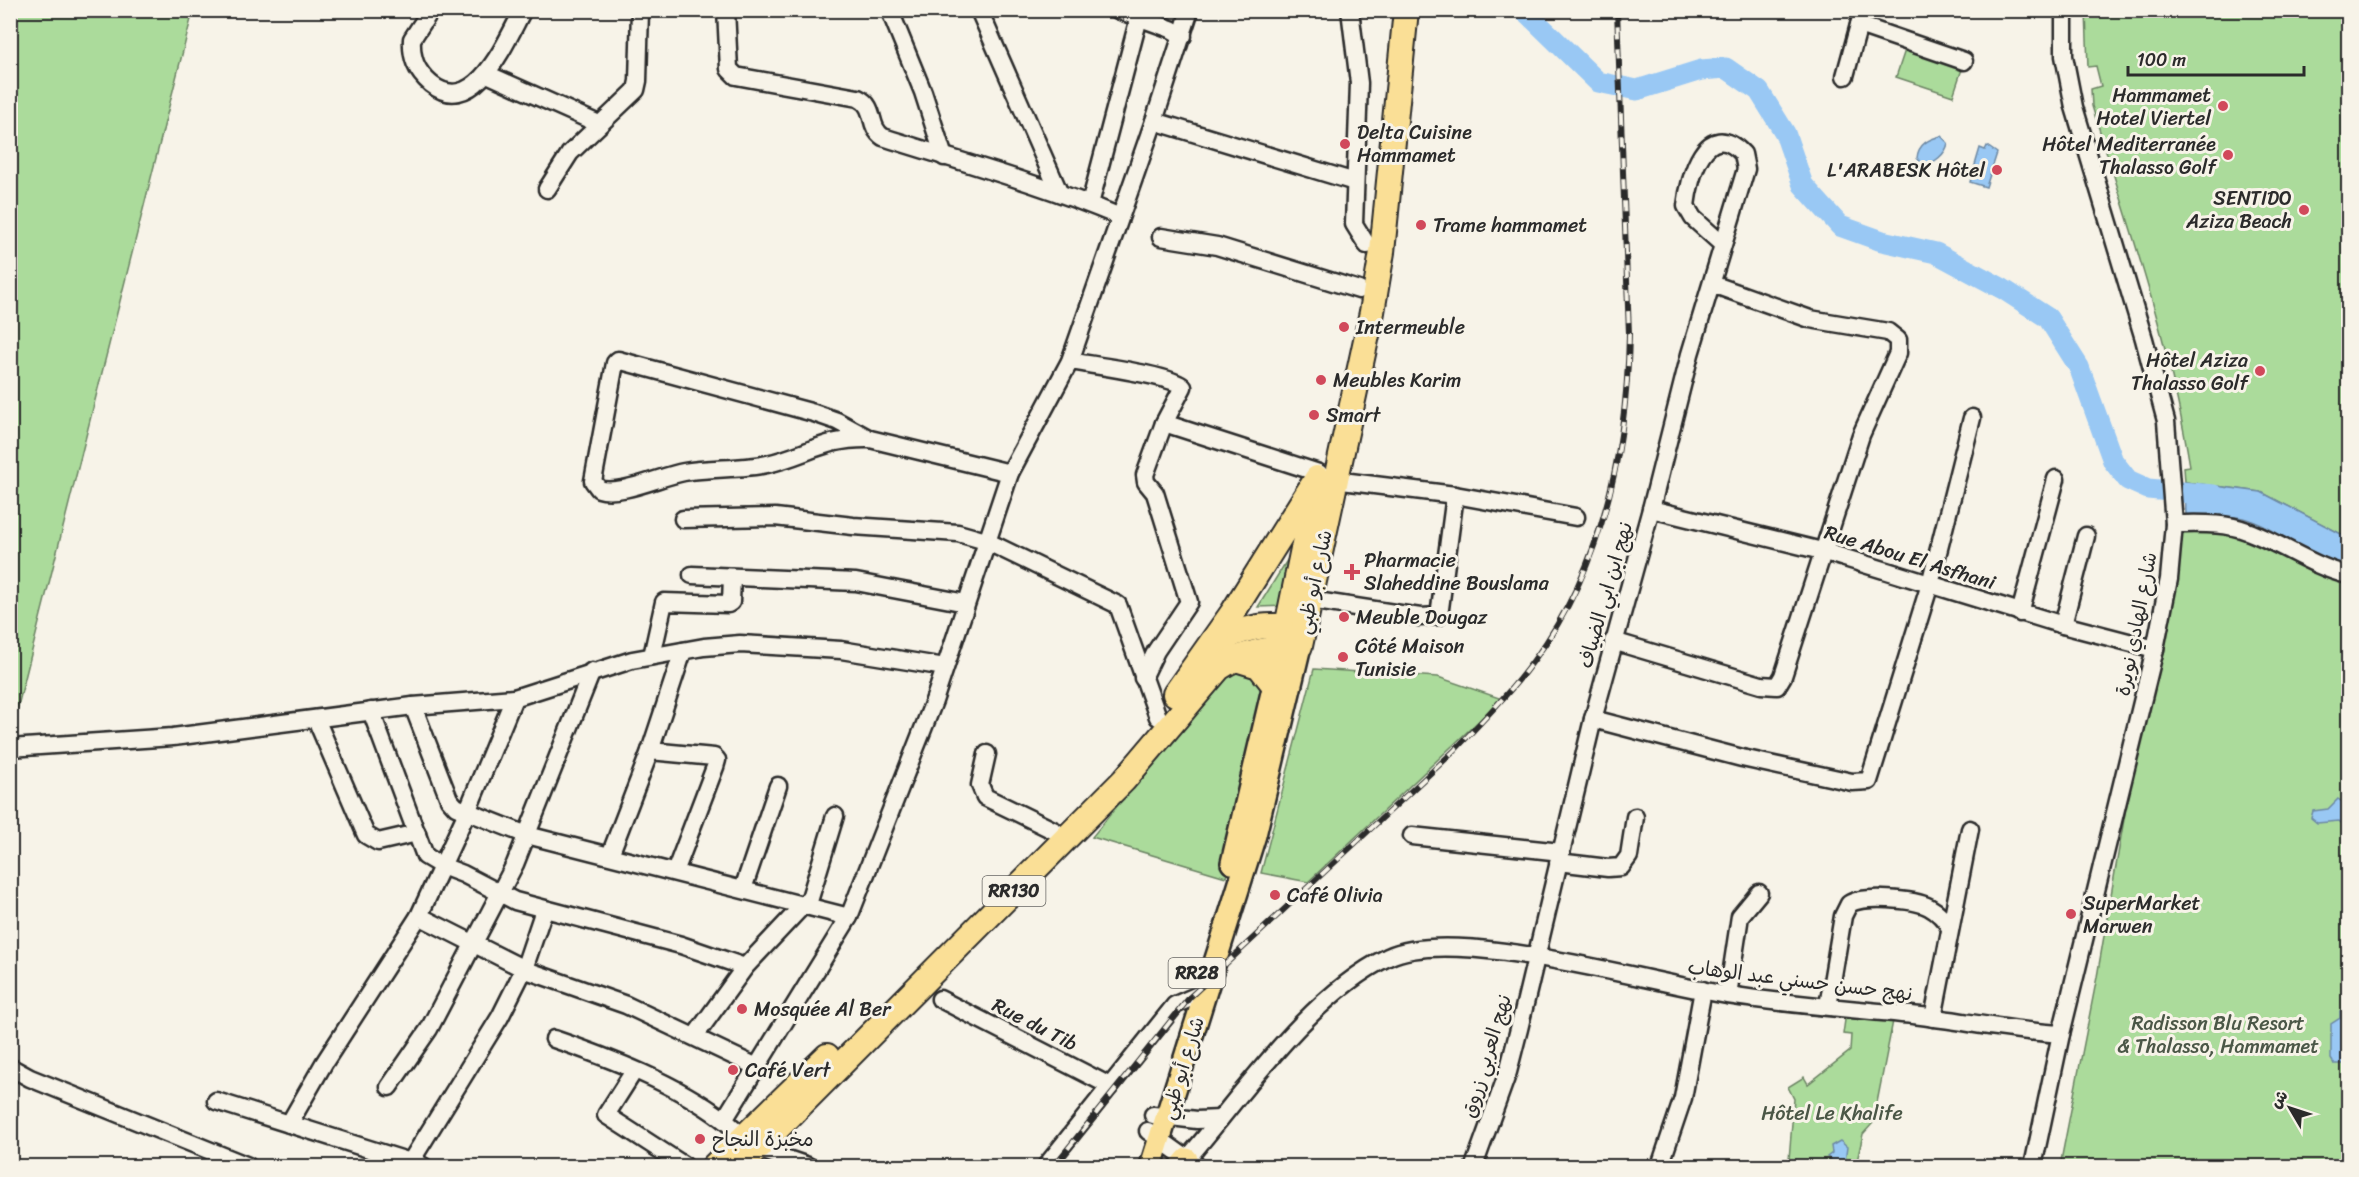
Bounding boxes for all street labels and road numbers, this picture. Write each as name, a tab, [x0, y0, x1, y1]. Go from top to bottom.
street label: Rue Abou El Asfhani	[1820, 515, 2001, 601]
street label: نهج ابن ابي الضياف	[1568, 518, 1643, 673]
street label: شارع أبو ظبي	[1286, 527, 1343, 638]
street label: شارع الهادي نويرة	[2105, 549, 2168, 699]
road number: RR130	[982, 876, 1046, 906]
street label: نهج حسن حسني عبد الوهاب	[1686, 949, 1914, 1012]
road number: RR28	[1168, 958, 1226, 988]
street label: Rue du Tib	[986, 988, 1084, 1061]
street label: نهج العربي زروق	[1451, 990, 1522, 1122]
street label: شارع أبو ظبي	[1150, 1012, 1215, 1124]

